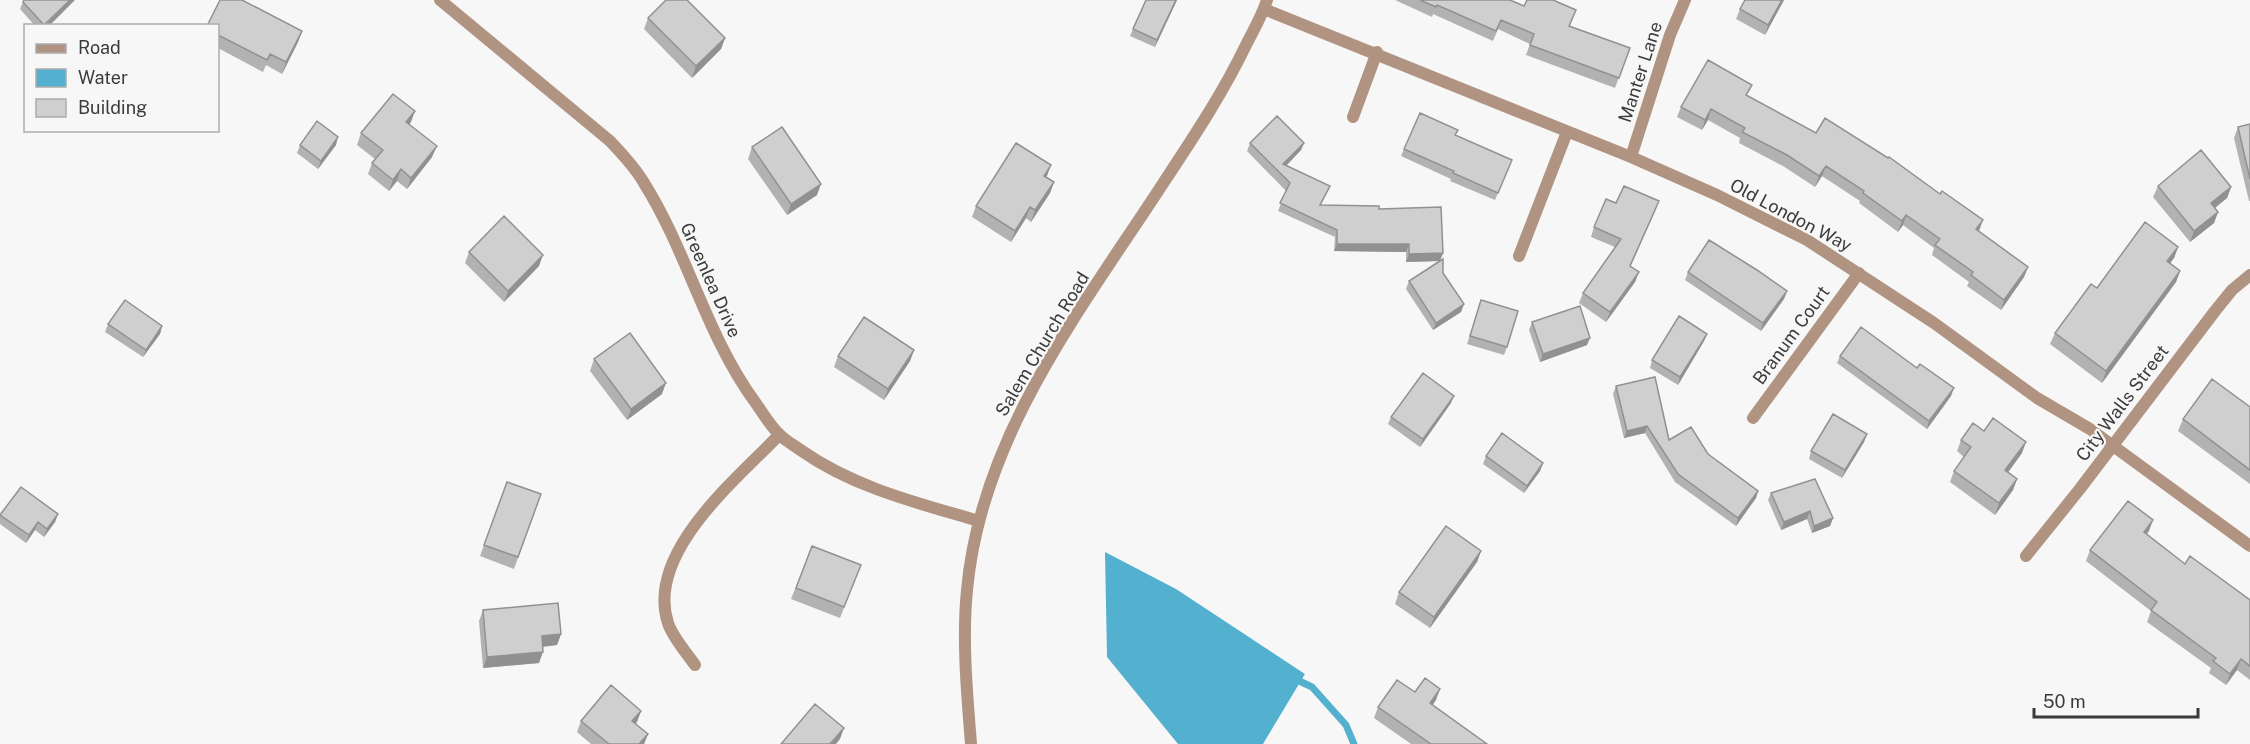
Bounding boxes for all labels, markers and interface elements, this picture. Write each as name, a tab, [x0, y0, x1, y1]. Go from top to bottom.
street label: Manter Lane	[1614, 19, 1666, 125]
legend	[24, 24, 219, 132]
text: Road	[78, 37, 121, 58]
text: Water	[78, 67, 128, 88]
text: Building	[78, 97, 147, 118]
street label: Old London Way	[1727, 174, 1856, 256]
street label: Greenlea Drive	[676, 219, 746, 341]
street label: Salem Church Road	[991, 268, 1093, 420]
street label: Branum Court	[1748, 282, 1834, 388]
street label: City Walls Street	[2071, 341, 2173, 465]
scale bar	[2034, 681, 2198, 719]
text: 50 m	[2043, 691, 2086, 712]

